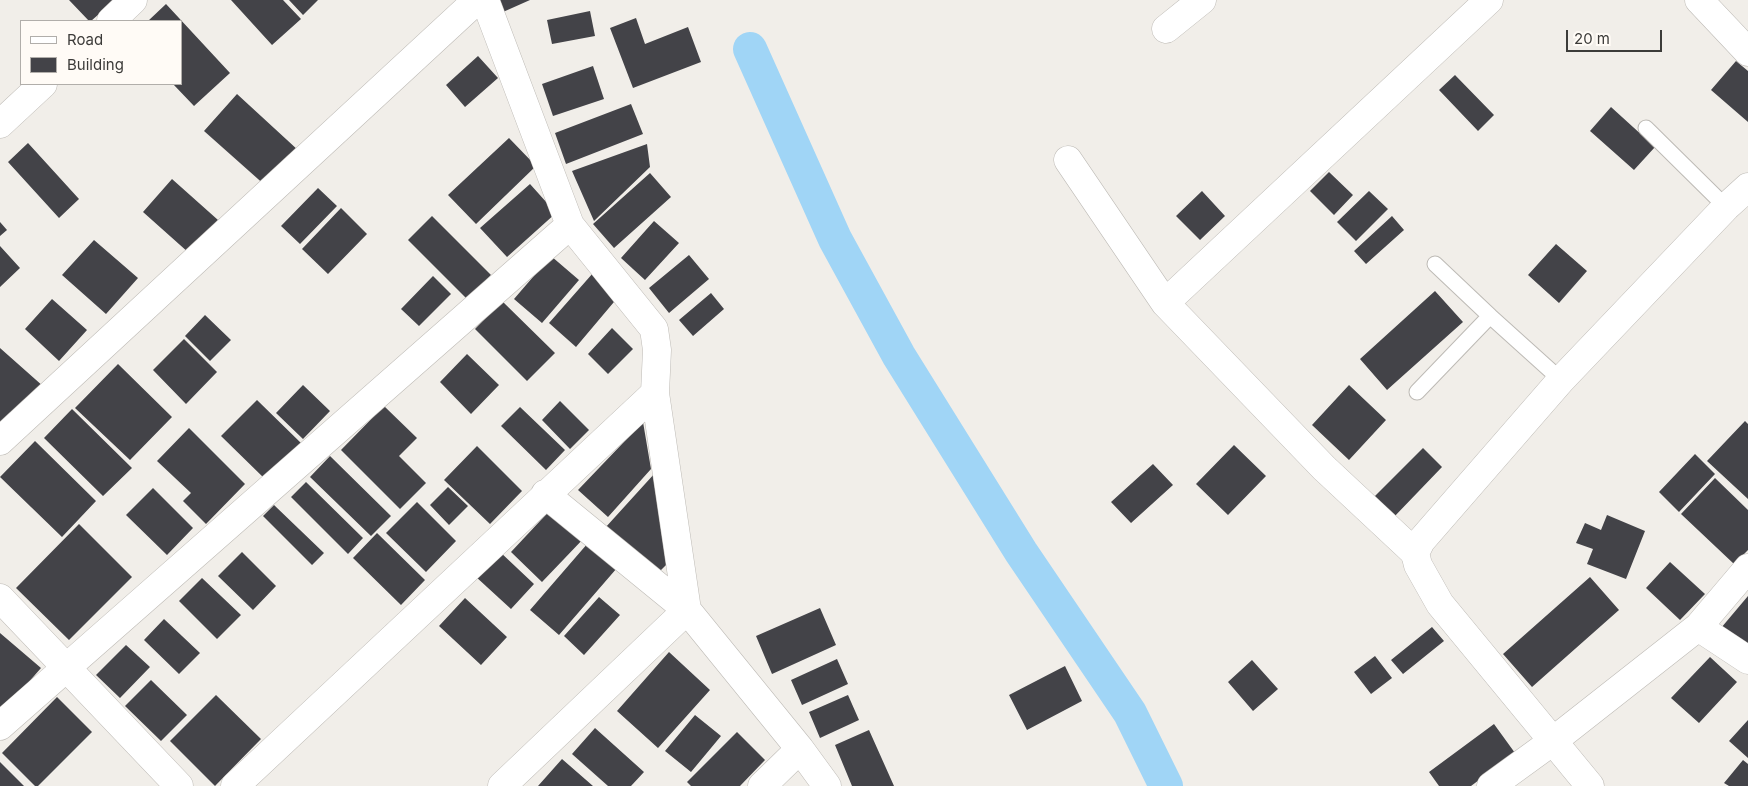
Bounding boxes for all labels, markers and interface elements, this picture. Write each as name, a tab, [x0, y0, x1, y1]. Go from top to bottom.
legend	[20, 20, 182, 85]
scale bar	[1568, 20, 1664, 52]
text: 20 m	[1574, 29, 1610, 48]
text: Road	[67, 30, 103, 49]
text: Building	[67, 55, 124, 74]

